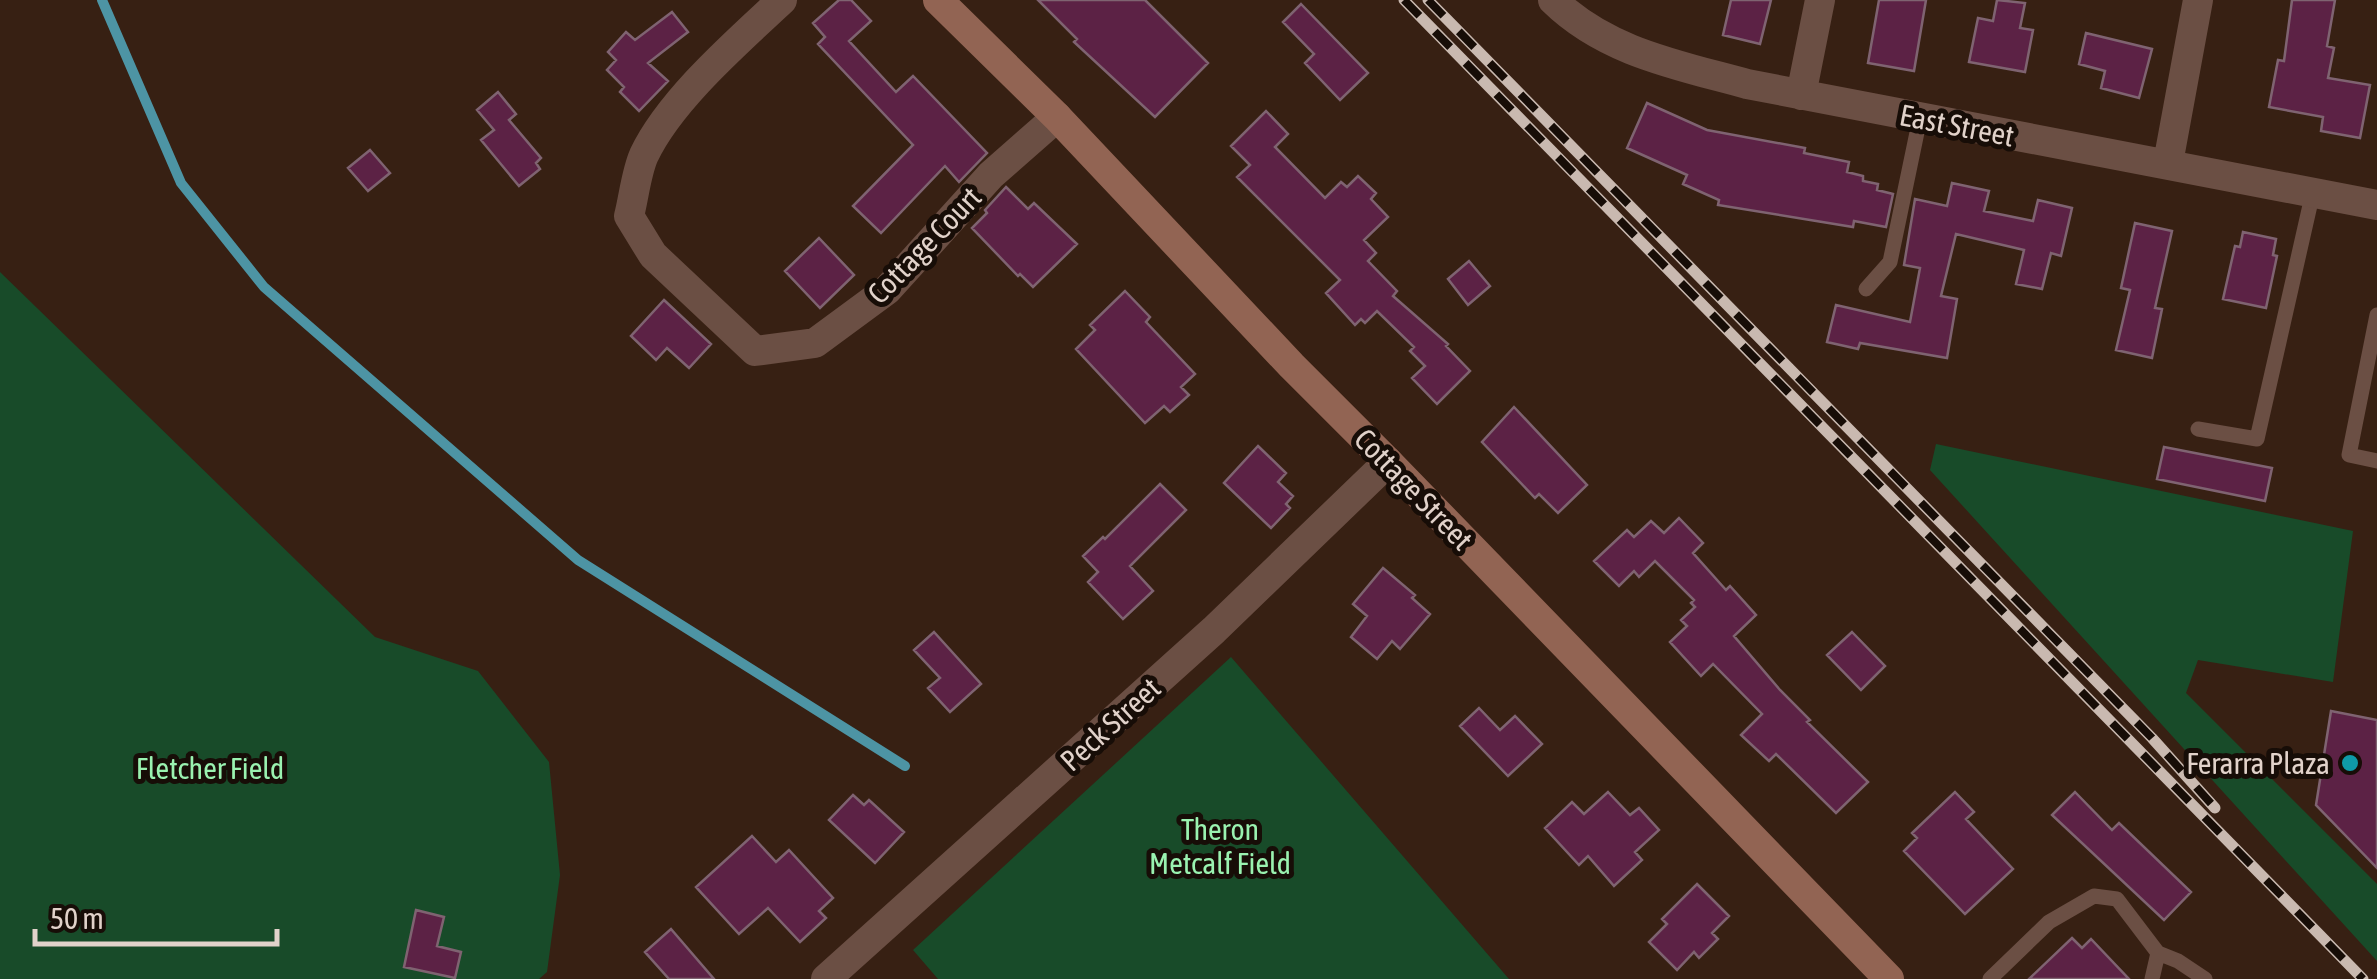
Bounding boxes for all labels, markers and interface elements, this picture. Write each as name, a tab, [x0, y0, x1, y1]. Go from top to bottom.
street label: East Street	[1897, 97, 2017, 153]
street label: Cottage Court	[860, 180, 988, 310]
street label: Cottage Street	[1348, 422, 1480, 556]
street label: Peck Street	[1053, 671, 1167, 777]
place label: Ferarra Plaza	[2186, 746, 2330, 780]
park label: Fletcher Field	[136, 751, 284, 785]
marker: Ferarra Plaza	[2339, 752, 2361, 774]
park label: Theron Metcalf Field	[1149, 812, 1291, 880]
scale bar	[35, 884, 278, 946]
text: 50 m	[50, 901, 104, 935]

